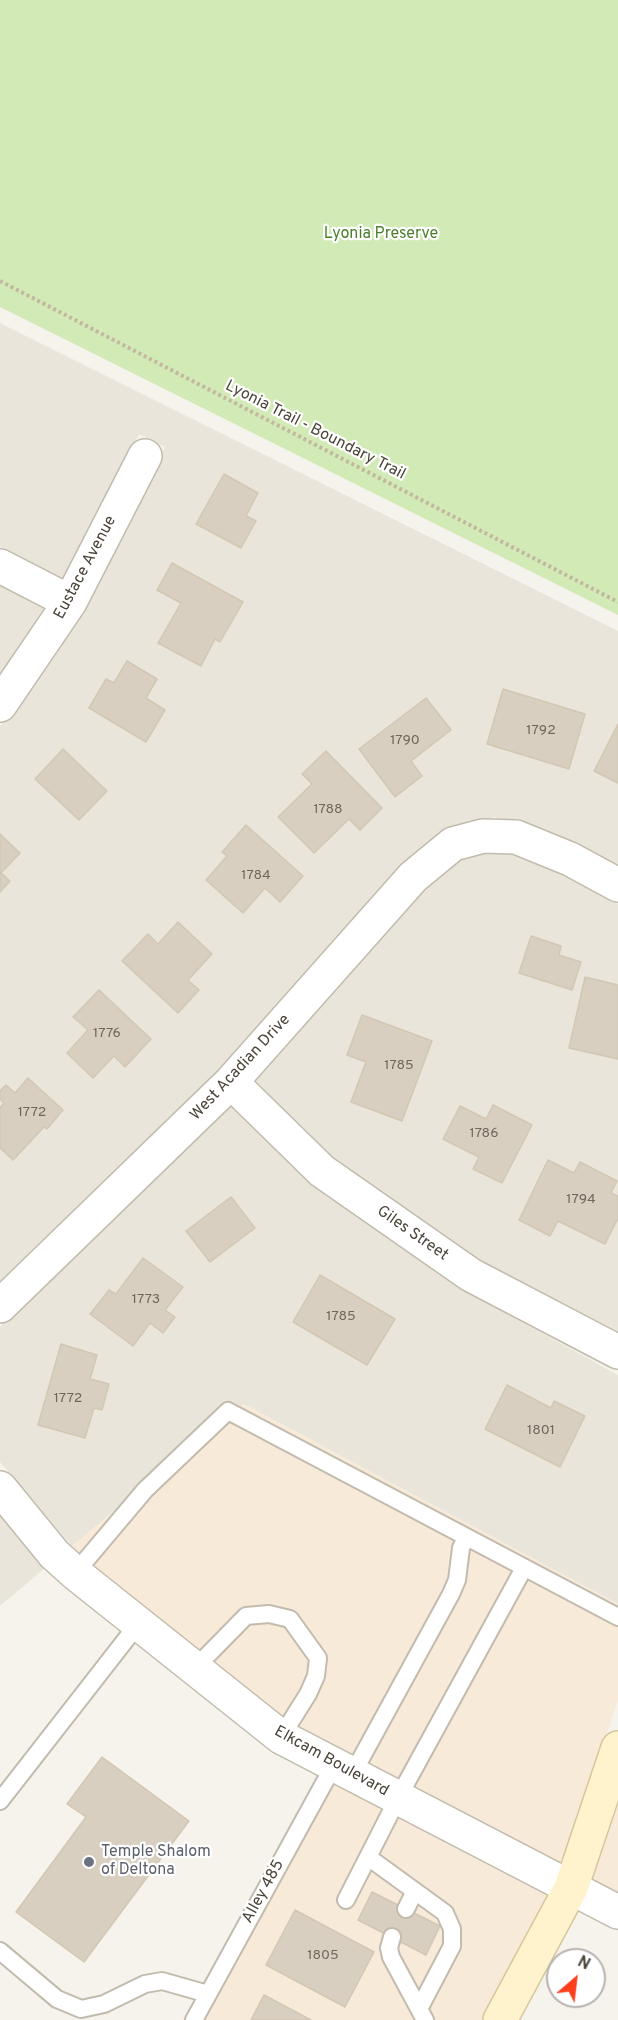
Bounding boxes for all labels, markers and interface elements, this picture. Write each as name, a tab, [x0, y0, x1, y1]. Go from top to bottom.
park label: Lyonia Preserve	[324, 225, 438, 245]
street label: Lyonia Trail - Boundary Trail	[222, 377, 408, 485]
street label: Eustace Avenue	[51, 513, 121, 623]
house number: 1792	[526, 723, 556, 739]
house number: 1790	[390, 733, 420, 749]
house number: 1788	[313, 802, 343, 818]
house number: 1784	[241, 868, 271, 884]
street label: West Acadian Drive	[187, 1011, 295, 1125]
house number: 1776	[93, 1026, 121, 1042]
house number: 1785	[384, 1058, 414, 1074]
house number: 1772	[18, 1105, 46, 1121]
house number: 1786	[470, 1126, 498, 1142]
house number: 1794	[566, 1192, 596, 1208]
street label: Giles Street	[372, 1202, 452, 1266]
house number: 1773	[132, 1292, 160, 1308]
house number: 1785	[326, 1309, 356, 1325]
house number: 1772	[54, 1391, 82, 1407]
house number: 1801	[527, 1423, 555, 1439]
street label: Elkcam Boulevard	[270, 1723, 392, 1801]
place label: Temple Shalom of Deltona	[101, 1843, 211, 1881]
marker: Temple Shalom of Deltona	[82, 1855, 96, 1869]
street label: Alley 485	[239, 1857, 289, 1927]
house number: 1805	[307, 1948, 339, 1964]
north arrow	[546, 1948, 606, 2008]
text: N	[574, 1952, 593, 1975]

